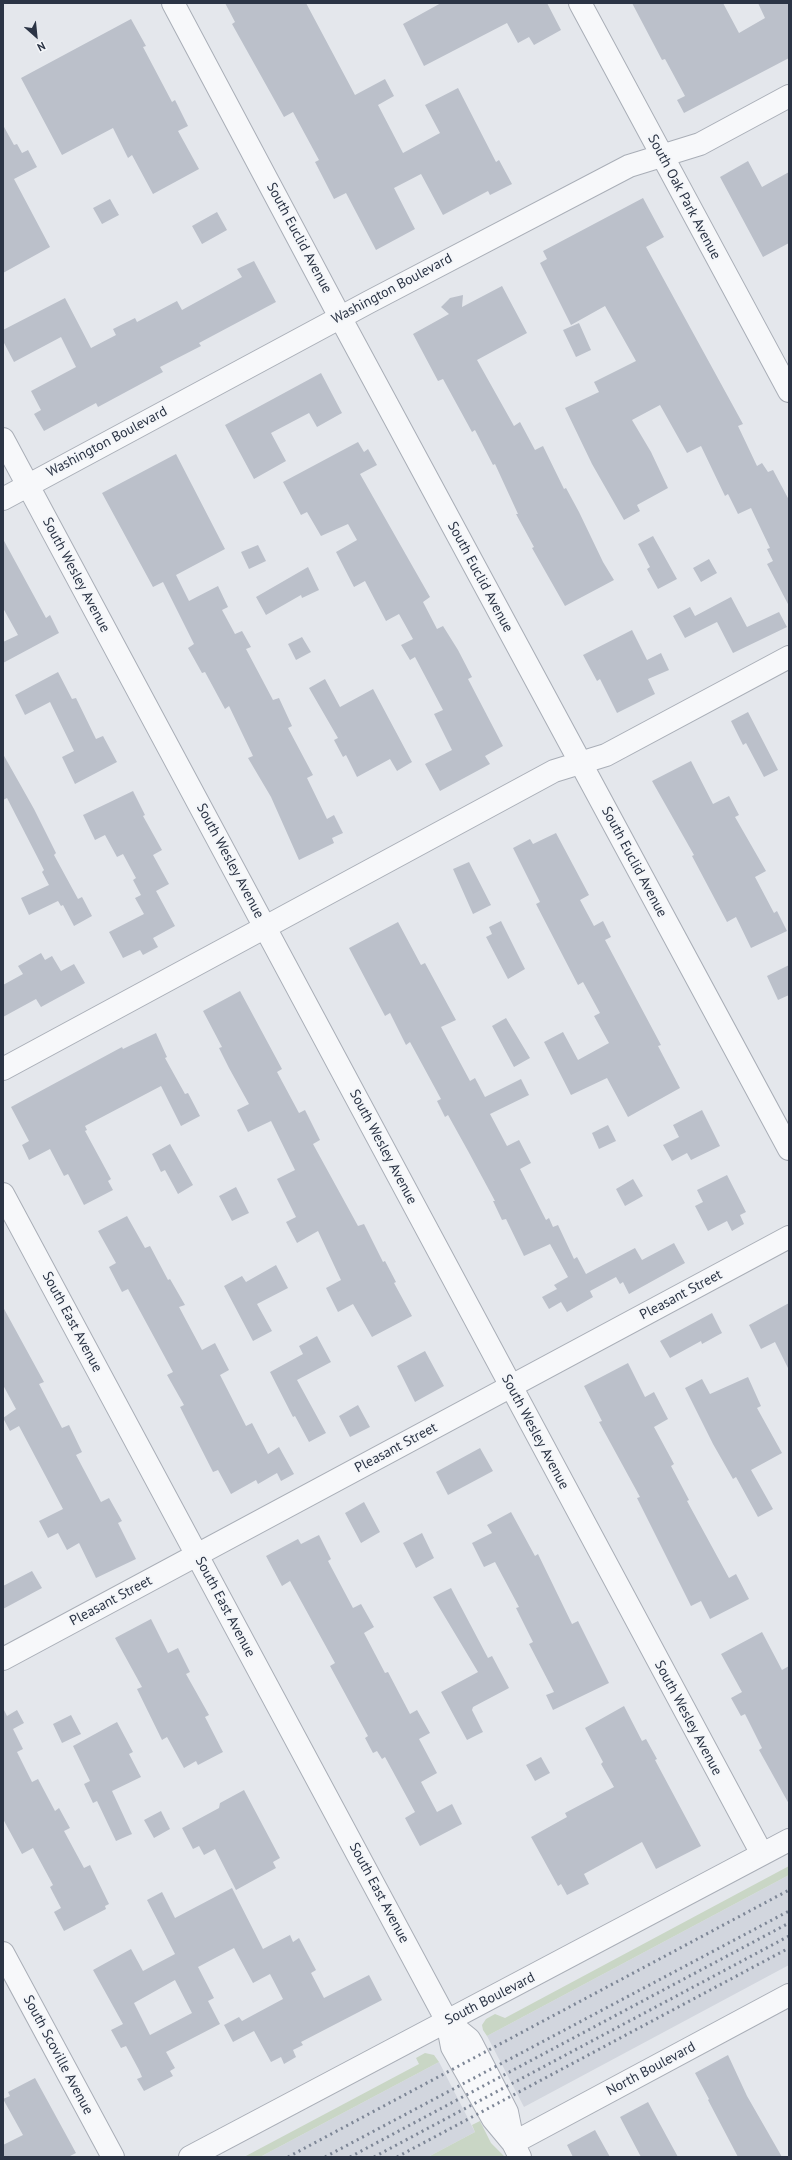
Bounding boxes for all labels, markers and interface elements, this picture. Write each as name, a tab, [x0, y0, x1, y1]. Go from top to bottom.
north arrow	[16, 16, 56, 56]
text: N	[35, 39, 48, 55]
street label: South Oak Park Avenue	[644, 132, 724, 262]
street label: South Euclid Avenue	[263, 180, 335, 296]
street label: Washington Boulevard	[329, 250, 455, 328]
street label: Washington Boulevard	[44, 403, 170, 481]
street label: South Wesley Avenue	[39, 515, 113, 635]
street label: South Euclid Avenue	[444, 519, 516, 635]
street label: South Wesley Avenue	[193, 801, 267, 921]
street label: South Euclid Avenue	[598, 804, 670, 920]
street label: South Wesley Avenue	[346, 1087, 420, 1207]
street label: Pleasant Street	[637, 1266, 725, 1324]
street label: South East Avenue	[38, 1269, 106, 1375]
street label: South Wesley Avenue	[498, 1372, 572, 1492]
street label: Pleasant Street	[352, 1419, 440, 1477]
street label: South East Avenue	[191, 1554, 259, 1660]
street label: Pleasant Street	[67, 1572, 155, 1630]
street label: South Wesley Avenue	[651, 1658, 725, 1778]
street label: South East Avenue	[345, 1840, 413, 1946]
street label: South Boulevard	[442, 1969, 538, 2029]
street label: South Scoville Avenue	[19, 1993, 97, 2117]
street label: North Boulevard	[604, 2038, 698, 2100]

